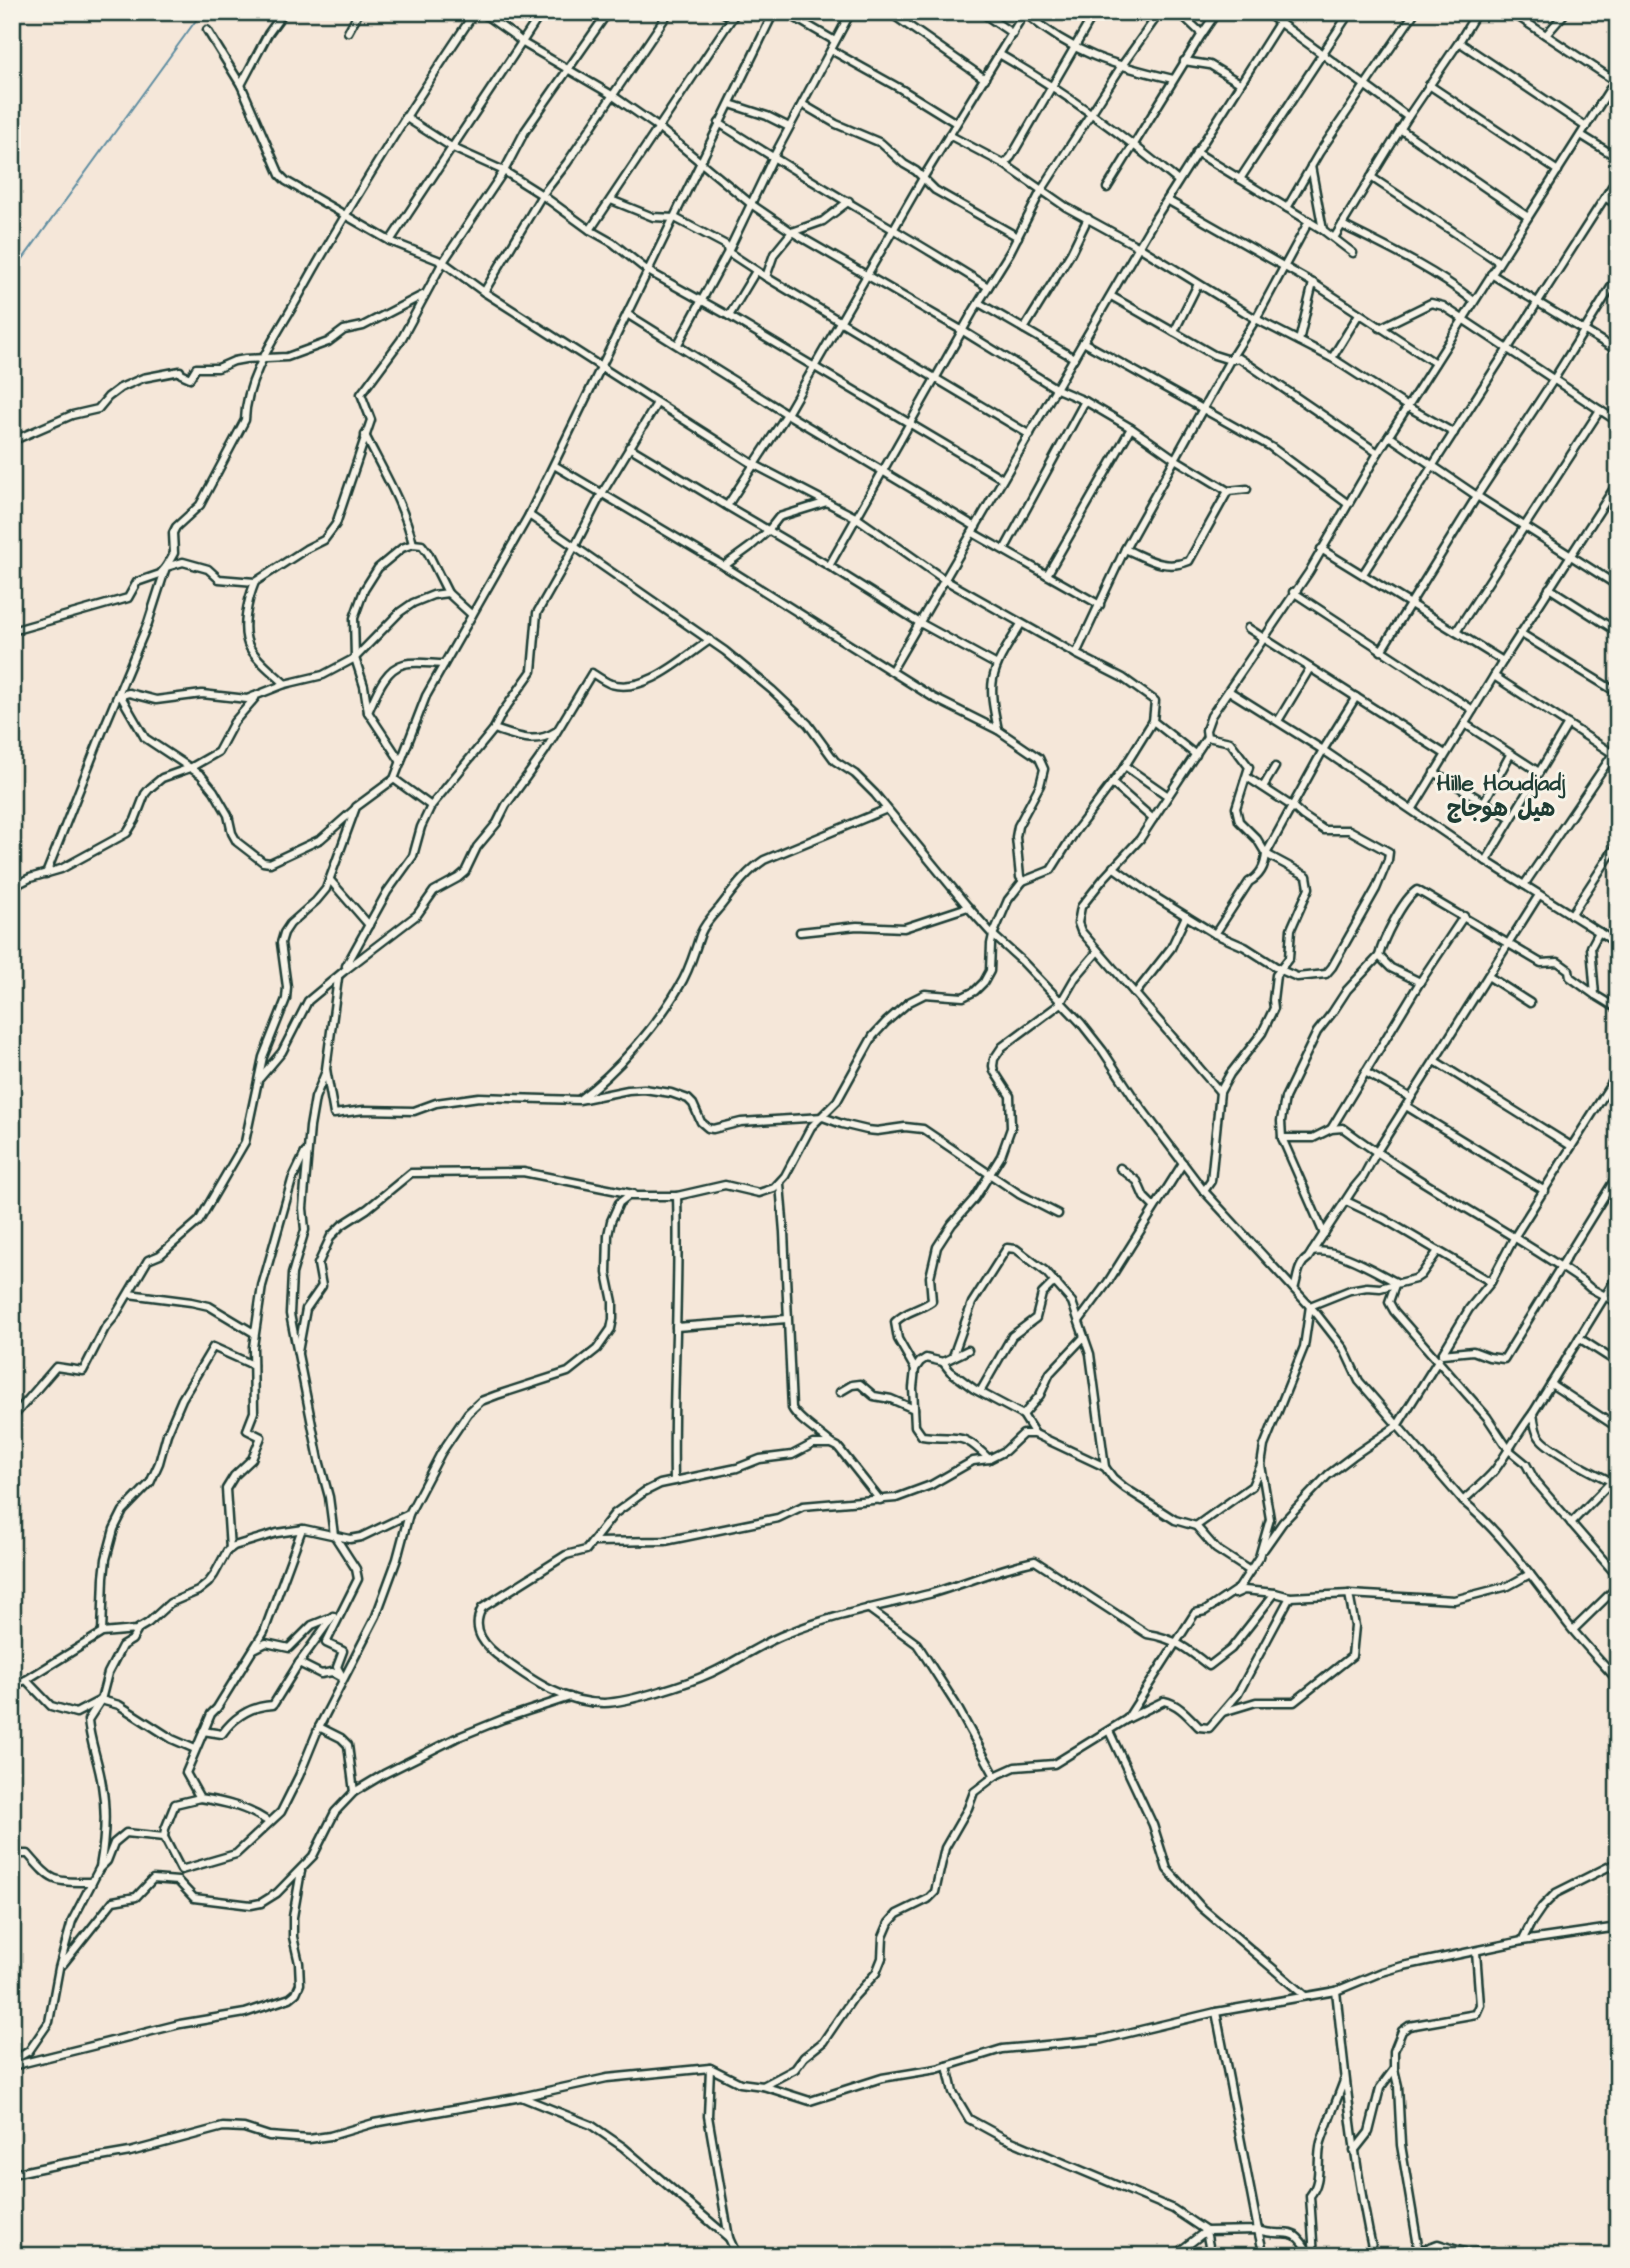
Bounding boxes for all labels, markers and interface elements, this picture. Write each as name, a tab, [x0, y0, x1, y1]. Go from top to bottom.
district label: Hille Houdjadj هيل هوجاج	[1437, 767, 1566, 825]

